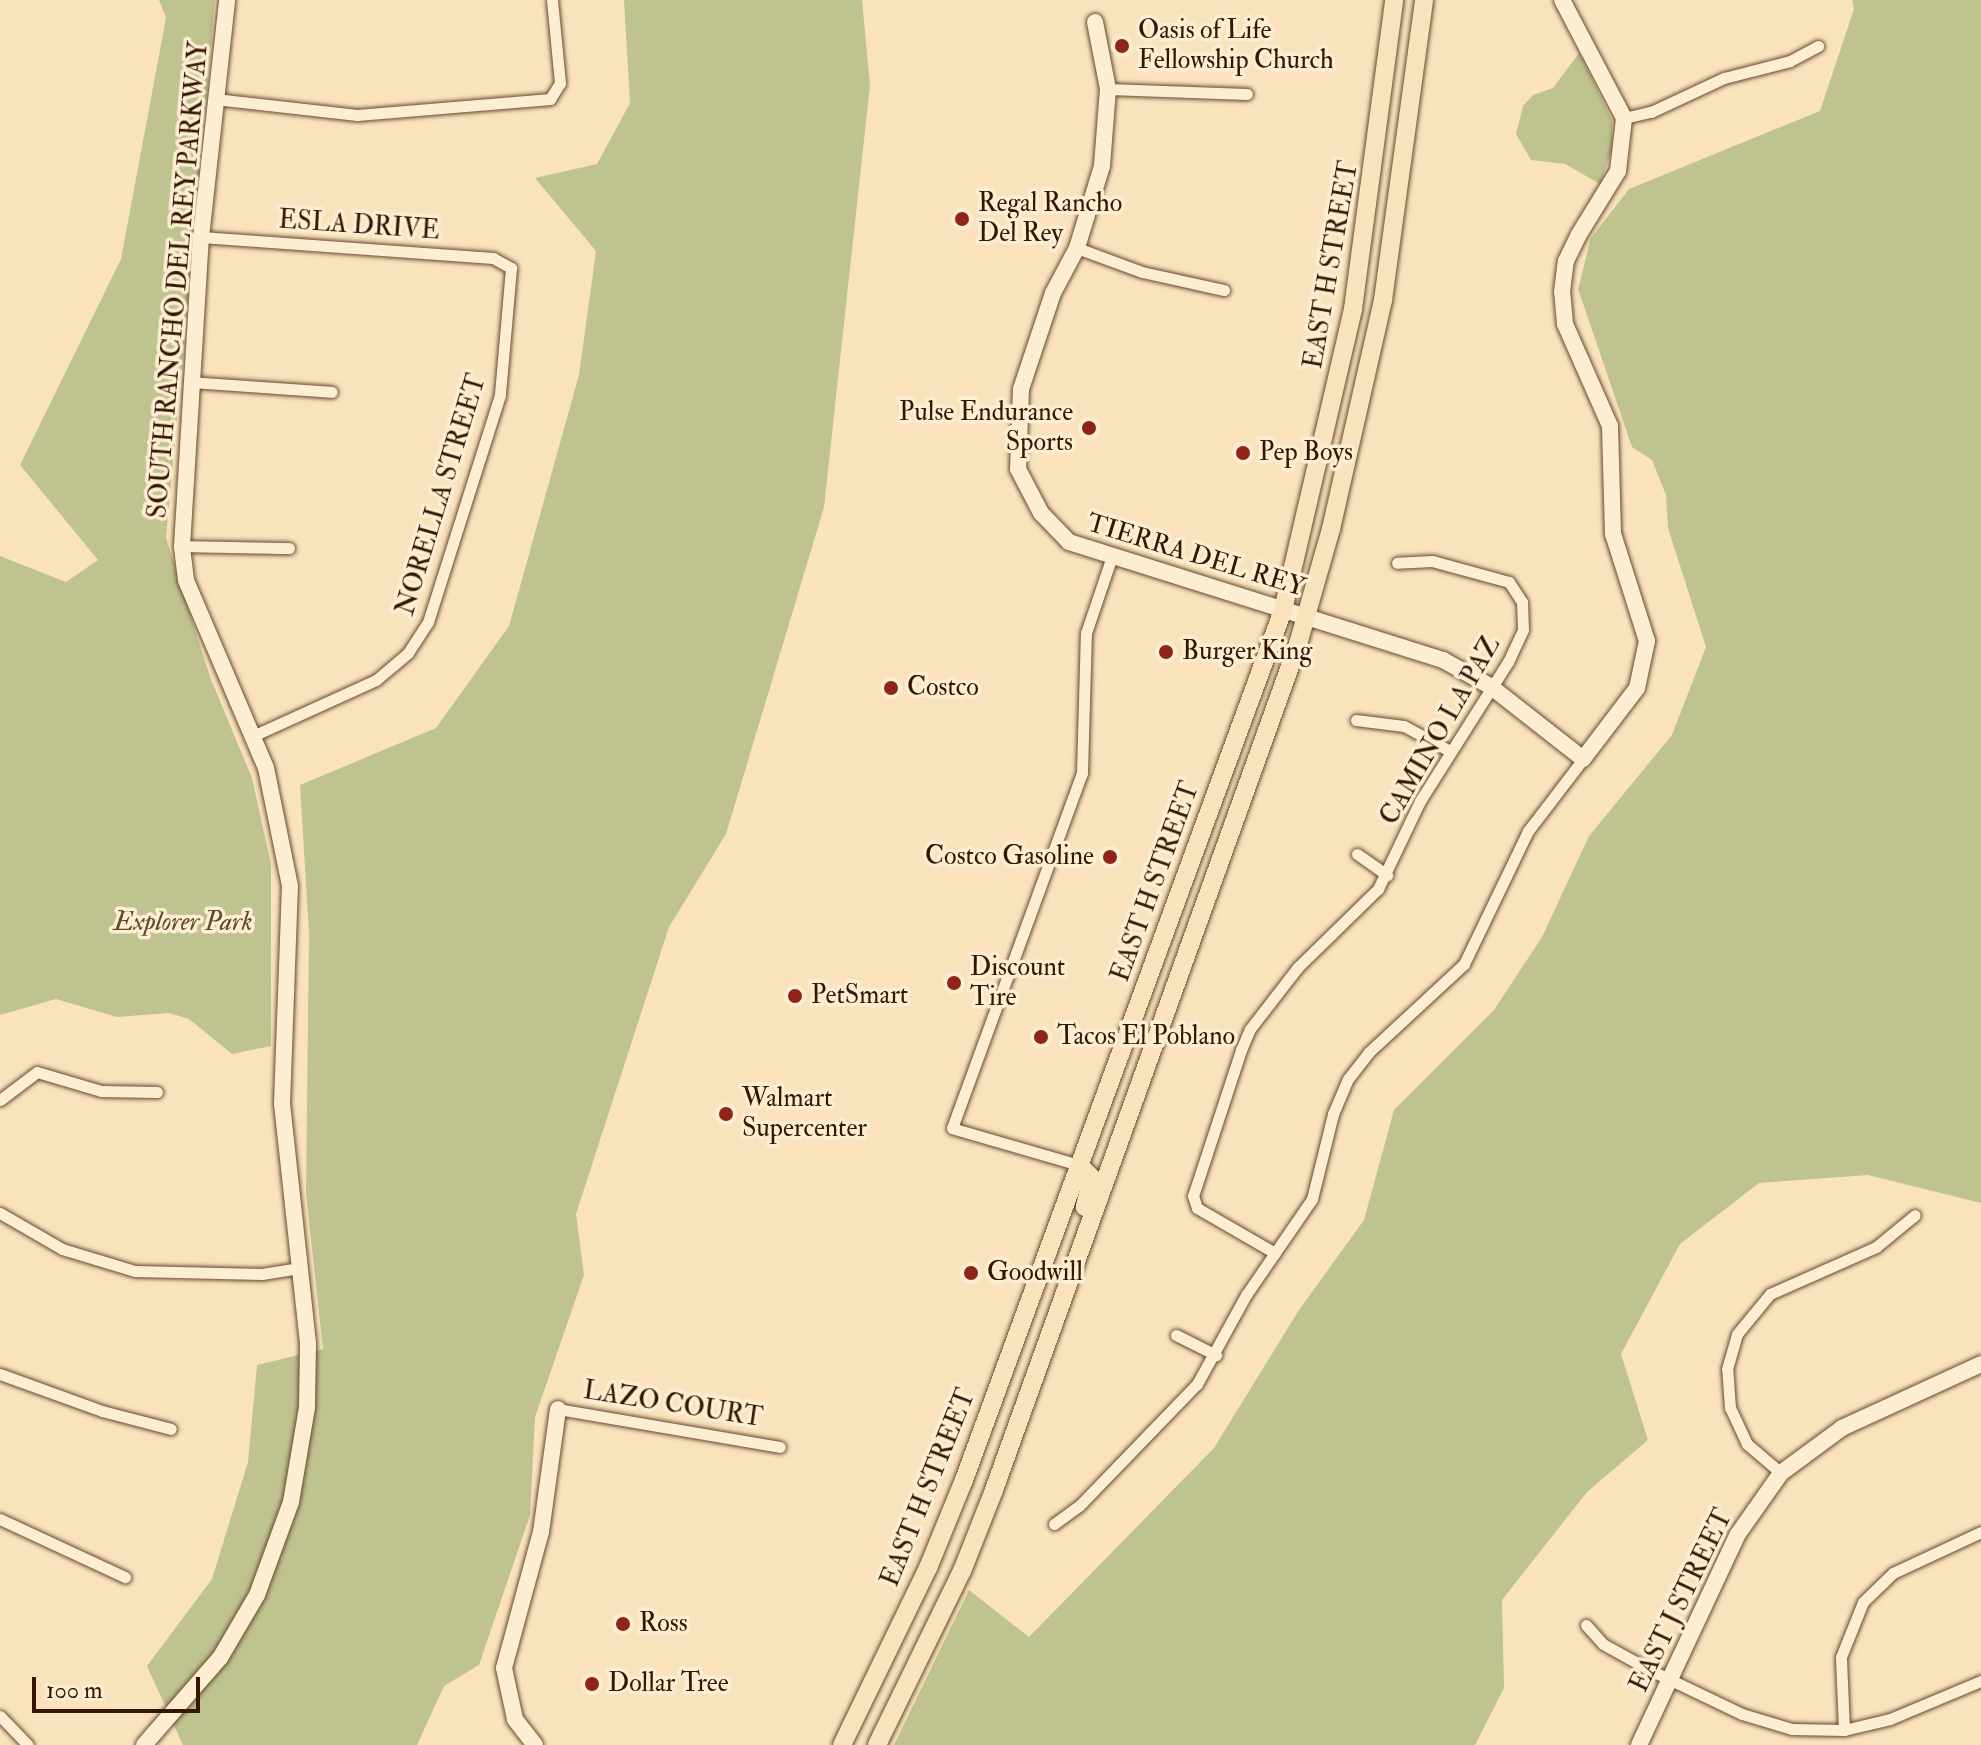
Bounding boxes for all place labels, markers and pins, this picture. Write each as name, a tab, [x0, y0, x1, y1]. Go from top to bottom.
place label: Oasis of Life Fellowship Church	[1138, 15, 1334, 76]
marker: Oasis of Life Fellowship Church	[1113, 37, 1131, 55]
place label: Regal Rancho Del Rey	[978, 188, 1122, 250]
marker: Regal Rancho Del Rey	[953, 210, 971, 228]
place label: Pulse Endurance Sports	[899, 397, 1073, 458]
marker: Pulse Endurance Sports	[1080, 419, 1098, 437]
place label: Pep Boys	[1259, 437, 1353, 469]
marker: Pep Boys	[1234, 444, 1252, 462]
place label: Burger King	[1182, 636, 1312, 668]
marker: Burger King	[1157, 643, 1175, 661]
place label: Costco	[907, 672, 979, 704]
marker: Costco	[882, 679, 900, 697]
place label: Costco Gasoline	[925, 841, 1094, 873]
marker: Costco Gasoline	[1101, 848, 1119, 866]
place label: Discount Tire	[970, 952, 1065, 1014]
marker: Discount Tire	[945, 974, 963, 992]
place label: PetSmart	[811, 980, 908, 1012]
marker: PetSmart	[786, 987, 804, 1005]
place label: Tacos El Poblano	[1057, 1021, 1235, 1053]
marker: Tacos El Poblano	[1032, 1028, 1050, 1046]
place label: Walmart Supercenter	[742, 1083, 867, 1144]
marker: Walmart Supercenter	[717, 1105, 735, 1123]
place label: Goodwill	[987, 1257, 1083, 1289]
marker: Goodwill	[962, 1264, 980, 1282]
place label: Ross	[639, 1608, 688, 1640]
marker: Ross	[614, 1615, 632, 1633]
place label: Dollar Tree	[608, 1668, 729, 1700]
marker: Dollar Tree	[583, 1675, 601, 1693]

